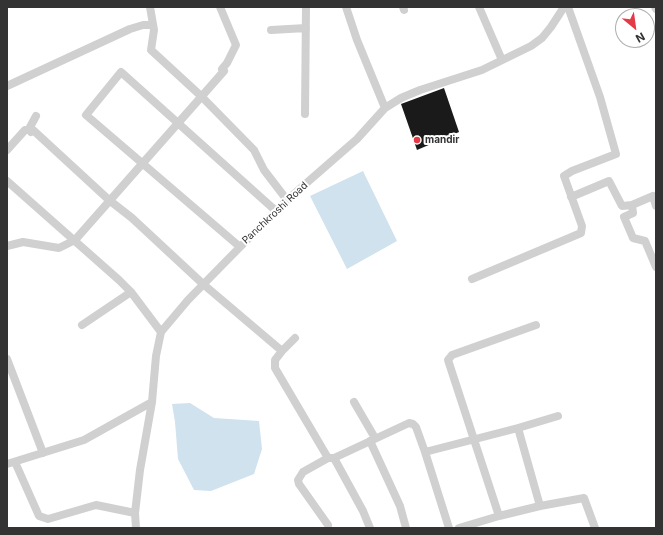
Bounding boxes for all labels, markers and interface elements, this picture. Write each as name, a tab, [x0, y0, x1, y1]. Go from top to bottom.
north arrow	[615, 8, 655, 48]
text: N	[633, 29, 647, 46]
place label: mandir	[425, 134, 459, 146]
marker: mandir	[412, 135, 422, 145]
street label: Panchkroshi Road	[240, 180, 310, 246]

